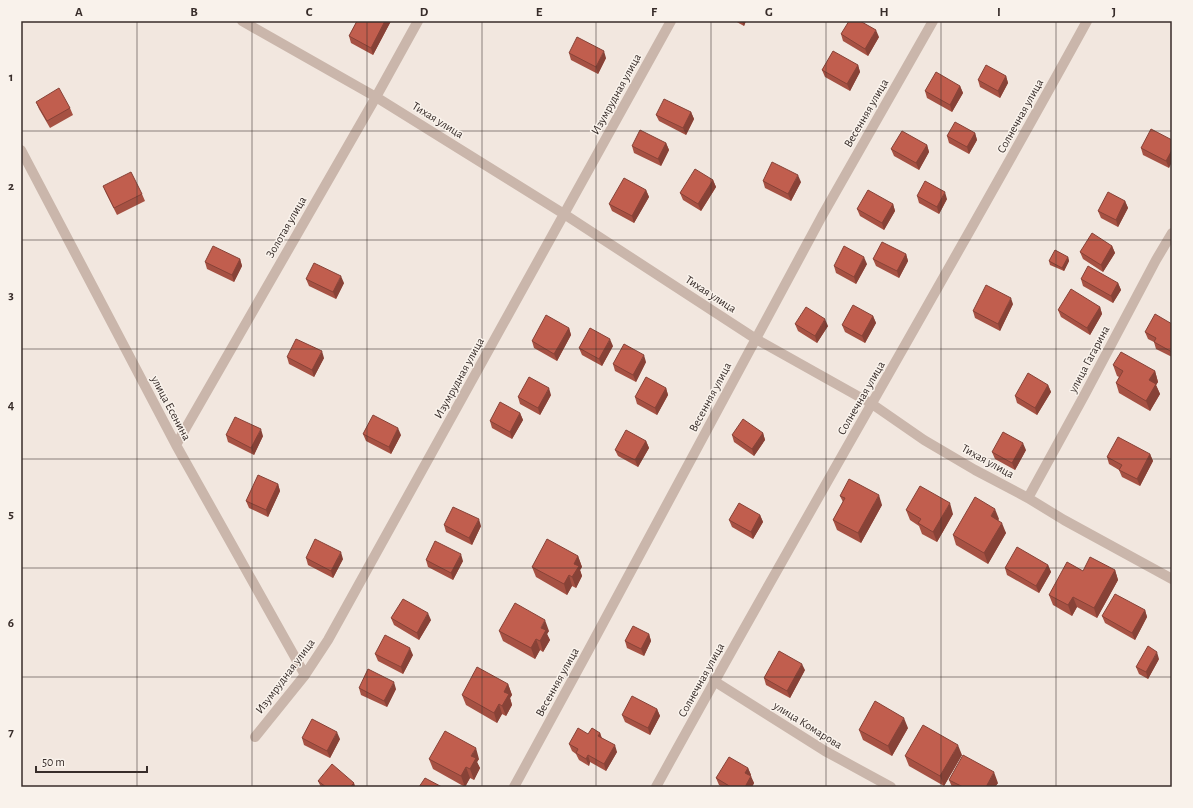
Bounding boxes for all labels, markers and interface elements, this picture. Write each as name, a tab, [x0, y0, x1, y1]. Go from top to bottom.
text: A	[75, 6, 83, 19]
text: B	[190, 6, 198, 19]
text: C	[306, 6, 313, 19]
text: D	[420, 6, 429, 19]
text: E	[536, 6, 543, 19]
text: F	[651, 6, 658, 19]
text: G	[765, 6, 773, 19]
text: H	[879, 6, 889, 19]
text: I	[997, 6, 1001, 19]
text: J	[1112, 6, 1116, 19]
street label: Изумрудная улица	[589, 51, 644, 137]
text: 1	[9, 71, 13, 84]
street label: Весенняя улица	[842, 76, 892, 150]
street label: Солнечная улица	[995, 76, 1046, 156]
street label: Тихая улица	[410, 100, 466, 142]
text: 2	[8, 180, 14, 193]
street label: Золотая улица	[264, 194, 310, 260]
street label: Тихая улица	[683, 273, 739, 316]
text: 3	[8, 289, 14, 302]
street label: улица Гагарина	[1066, 323, 1113, 396]
street label: Изумрудная улица	[432, 335, 487, 421]
street label: Солнечная улица	[835, 359, 888, 437]
street label: Весенняя улица	[687, 360, 734, 434]
street label: улица Есенина	[148, 373, 193, 443]
text: 4	[8, 399, 15, 412]
street label: Тихая улица	[959, 442, 1017, 481]
text: 5	[8, 508, 14, 521]
text: 6	[8, 617, 14, 630]
street label: Изумрудная улица	[253, 636, 318, 716]
street label: Солнечная улица	[676, 640, 727, 720]
street label: Весенняя улица	[533, 645, 582, 719]
street label: улица Комарова	[770, 699, 845, 752]
text: 7	[8, 726, 14, 739]
scale bar	[36, 748, 147, 774]
text: 50 m	[42, 756, 65, 768]

